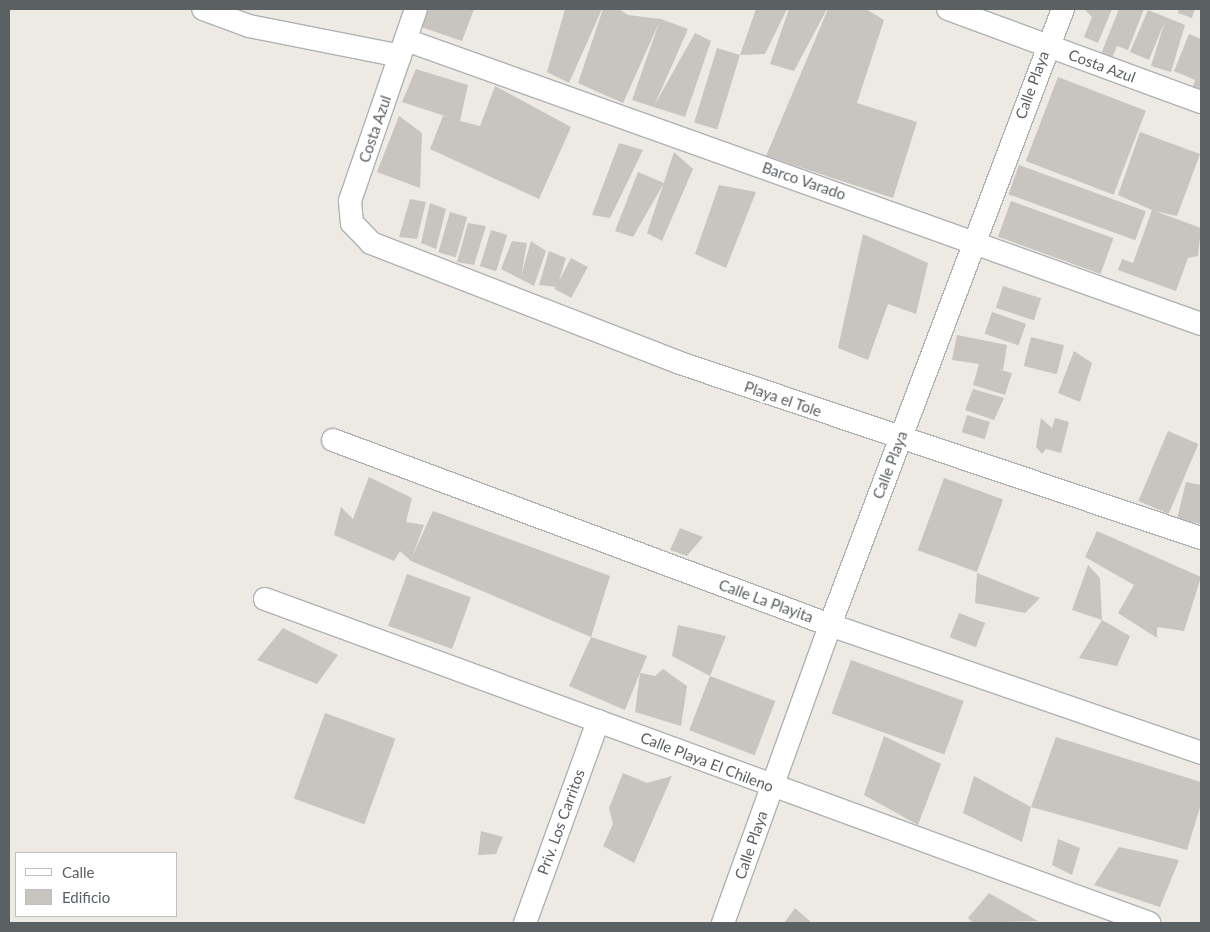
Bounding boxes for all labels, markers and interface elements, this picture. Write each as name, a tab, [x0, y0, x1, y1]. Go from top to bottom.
street label: Costa Azul	[1066, 46, 1138, 86]
street label: Calle Playa	[1011, 49, 1053, 121]
street label: Costa Azul	[355, 93, 395, 165]
street label: Barco Varado	[760, 158, 848, 204]
street label: Playa el Tole	[742, 377, 824, 421]
street label: Calle Playa	[869, 429, 911, 501]
street label: Calle La Playita	[716, 576, 816, 626]
street label: Calle Playa El Chileno	[638, 728, 776, 796]
street label: Priv. Los Carritos	[534, 767, 588, 877]
street label: Calle Playa	[731, 808, 771, 882]
legend	[15, 852, 178, 917]
text: Calle	[62, 863, 94, 881]
text: Edificio	[62, 888, 110, 906]

